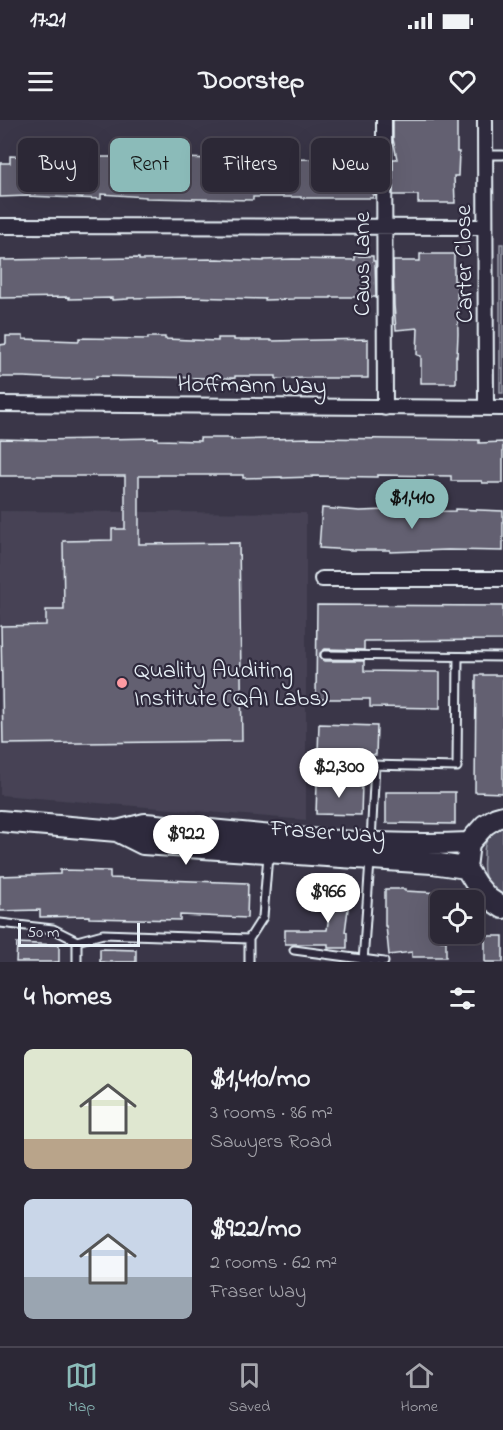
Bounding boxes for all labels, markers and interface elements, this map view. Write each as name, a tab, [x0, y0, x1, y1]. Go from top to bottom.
text: 17:21	[30, 5, 66, 37]
text: Doorstep	[199, 62, 304, 101]
icon: menu	[24, 65, 57, 98]
icon: heart	[446, 65, 479, 98]
chip: Buy	[18, 138, 98, 192]
chip: Rent	[110, 138, 190, 192]
chip: Filters	[202, 138, 299, 192]
chip: New	[311, 138, 390, 192]
street label: Carter Close	[447, 204, 484, 324]
street label: Caws Lane	[346, 211, 381, 316]
street label: Hoffmann Way	[177, 368, 327, 406]
pin: $1,410	[363, 479, 461, 530]
text: $1,410	[389, 484, 435, 513]
place label: Quality Auditing Institute (QAI Labs)	[134, 654, 328, 717]
marker: Quality Auditing Institute (QAI Labs)	[115, 676, 129, 690]
pin: $2,300	[290, 748, 388, 799]
text: $2,300	[313, 753, 365, 782]
street label: Fraser Way	[268, 812, 387, 856]
pin: $922	[150, 815, 222, 866]
text: $922	[167, 820, 205, 849]
pin: $966	[292, 873, 364, 924]
text: $966	[310, 878, 346, 907]
map controls	[430, 890, 484, 944]
button: locate	[430, 890, 484, 944]
scale bar	[18, 920, 140, 948]
text: 50 m	[27, 921, 59, 945]
text: 4 homes	[24, 979, 112, 1017]
icon: filters	[446, 982, 479, 1015]
text: $1,410/mo	[210, 1061, 310, 1099]
icon: home	[72, 1073, 144, 1145]
text: 3 rooms · 86 m²	[210, 1099, 333, 1128]
text: Sawyers Road	[210, 1128, 332, 1157]
text: $922/mo	[210, 1211, 301, 1249]
icon: home	[72, 1223, 144, 1295]
text: 2 rooms · 62 m²	[210, 1249, 337, 1278]
text: Fraser Way	[210, 1278, 306, 1307]
tab: Map	[65, 1359, 98, 1419]
tab: Saved	[229, 1359, 270, 1419]
tab: Home	[401, 1359, 438, 1419]

